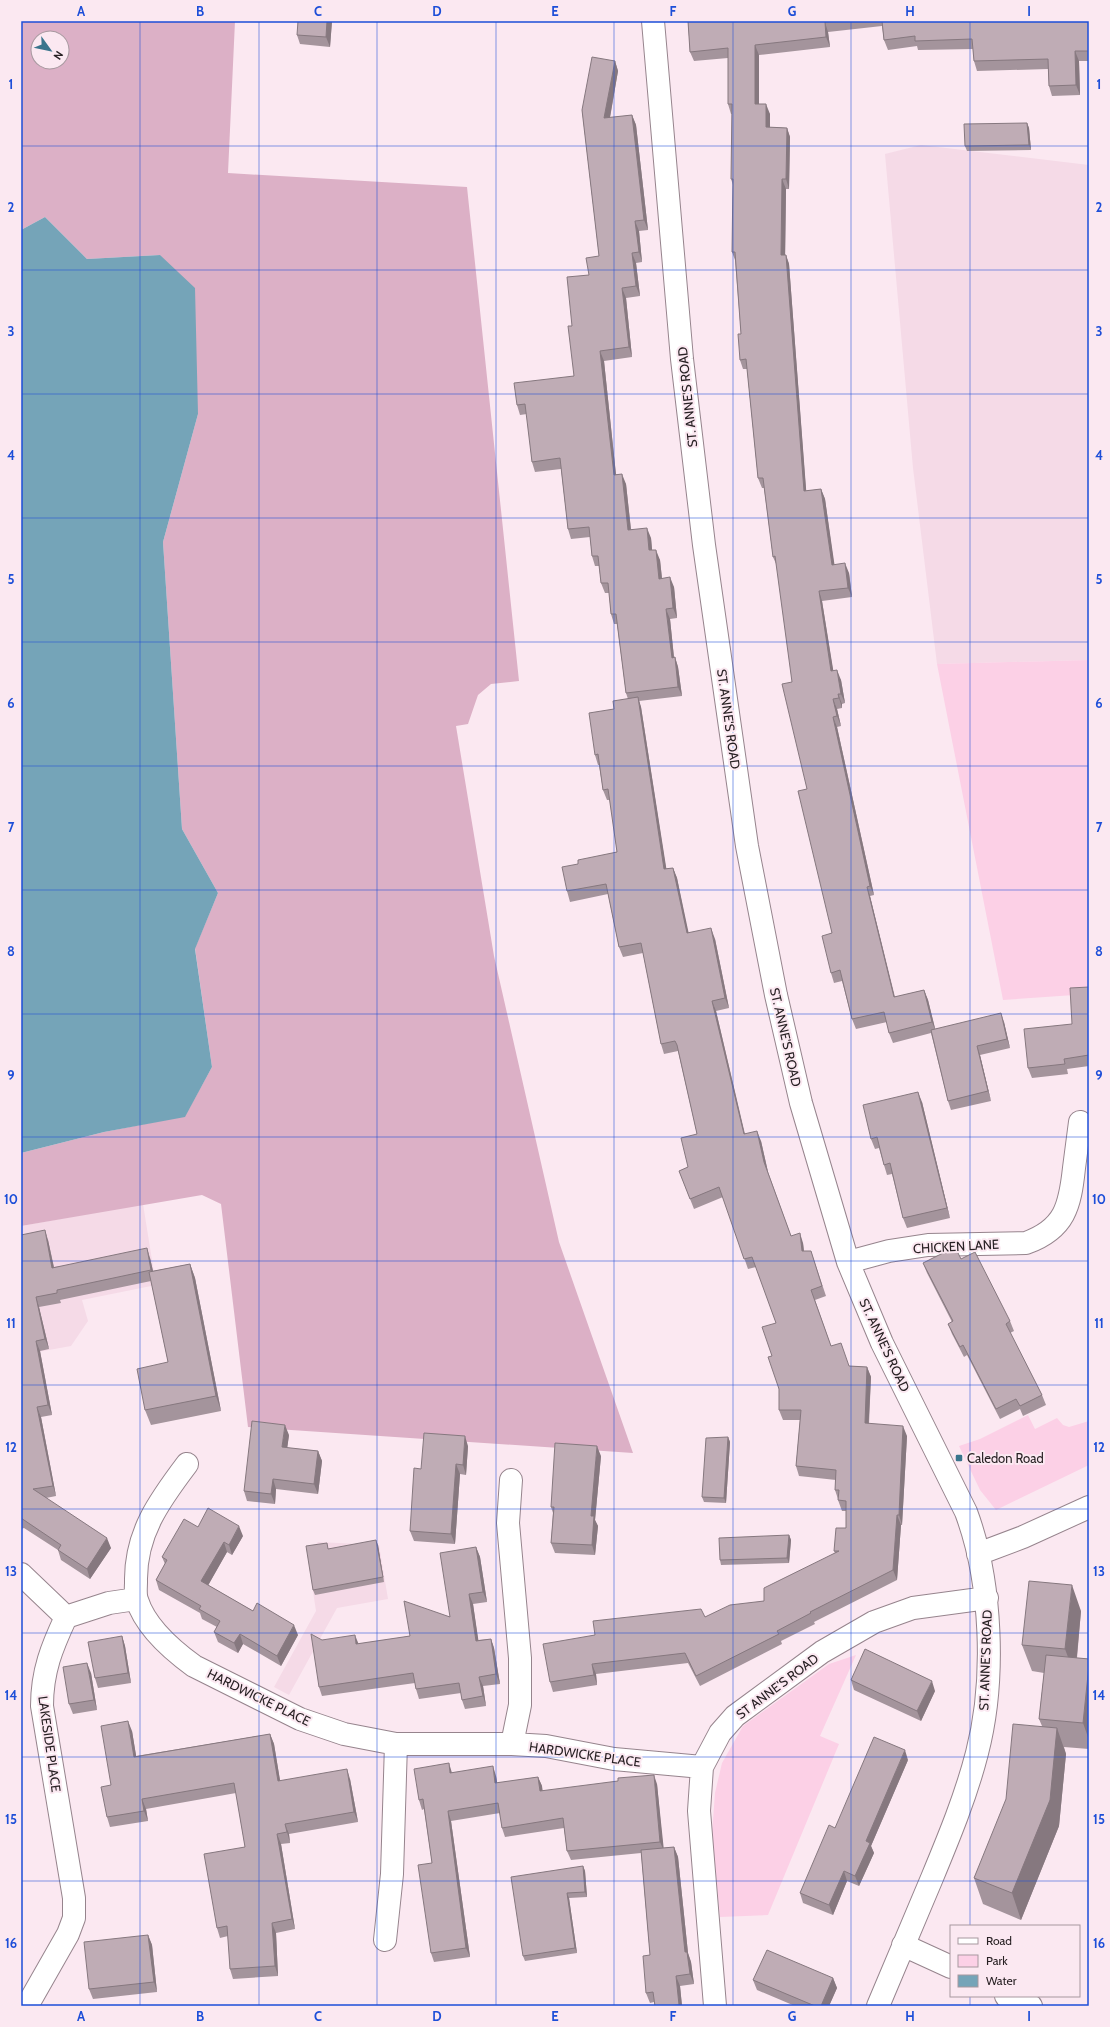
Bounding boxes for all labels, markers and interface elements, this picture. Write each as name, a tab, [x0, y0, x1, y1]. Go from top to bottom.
text: A	[77, 3, 86, 19]
text: B	[196, 3, 204, 19]
text: C	[314, 3, 322, 19]
text: D	[432, 3, 442, 19]
text: E	[551, 3, 559, 19]
text: F	[670, 3, 677, 19]
text: G	[788, 3, 797, 19]
text: H	[905, 3, 915, 19]
text: I	[1027, 3, 1031, 19]
north arrow	[30, 30, 70, 70]
text: N	[50, 48, 66, 63]
text: 1	[9, 76, 13, 92]
text: 1	[1097, 76, 1101, 92]
text: 2	[8, 199, 15, 215]
text: 2	[1096, 199, 1103, 215]
text: 3	[7, 323, 15, 339]
text: 3	[1095, 323, 1103, 339]
street label: ST. ANNE'S ROAD	[674, 346, 700, 448]
text: 4	[7, 447, 15, 463]
text: 4	[1095, 447, 1103, 463]
text: 5	[8, 571, 15, 587]
text: 5	[1096, 571, 1103, 587]
street label: ST. ANNE'S ROAD	[714, 668, 744, 770]
text: 6	[7, 695, 15, 711]
text: 6	[1095, 695, 1103, 711]
text: 7	[8, 819, 15, 835]
text: 7	[1096, 819, 1103, 835]
text: 8	[7, 943, 15, 959]
text: 8	[1095, 943, 1103, 959]
street label: ST. ANNE'S ROAD	[767, 986, 805, 1088]
text: 9	[7, 1067, 15, 1083]
text: 9	[1095, 1067, 1103, 1083]
text: 10	[4, 1191, 18, 1207]
text: 10	[1092, 1191, 1106, 1207]
street label: CHICKEN LANE	[913, 1236, 999, 1256]
street label: ST. ANNE'S ROAD	[856, 1296, 914, 1394]
text: 11	[6, 1315, 16, 1331]
text: 11	[1094, 1315, 1104, 1331]
text: 12	[5, 1439, 17, 1455]
text: 12	[1093, 1439, 1105, 1455]
place label: Caledon Road	[967, 1450, 1044, 1466]
marker: Caledon Road	[954, 1453, 964, 1463]
text: 13	[5, 1563, 17, 1579]
text: 13	[1093, 1563, 1105, 1579]
street label: ST. ANNE'S ROAD	[975, 1609, 995, 1711]
street label: ST ANNE'S ROAD	[733, 1650, 821, 1722]
street label: HARDWICKE PLACE	[205, 1665, 313, 1729]
text: 14	[5, 1687, 17, 1703]
text: 14	[1093, 1687, 1105, 1703]
street label: LAKESIDE PLACE	[35, 1695, 65, 1793]
street label: HARDWICKE PLACE	[528, 1738, 642, 1770]
text: 15	[5, 1811, 17, 1827]
text: 15	[1093, 1811, 1105, 1827]
legend	[950, 1925, 1080, 1997]
text: Road	[986, 1933, 1012, 1948]
text: 16	[5, 1935, 17, 1951]
text: 16	[1093, 1935, 1105, 1951]
text: Park	[986, 1953, 1008, 1968]
text: Water	[986, 1973, 1017, 1988]
text: A	[77, 2008, 86, 2024]
text: B	[196, 2008, 204, 2024]
text: C	[314, 2008, 322, 2024]
text: D	[432, 2008, 442, 2024]
text: E	[551, 2008, 559, 2024]
text: F	[670, 2008, 677, 2024]
text: G	[788, 2008, 797, 2024]
text: H	[905, 2008, 915, 2024]
text: I	[1027, 2008, 1031, 2024]

